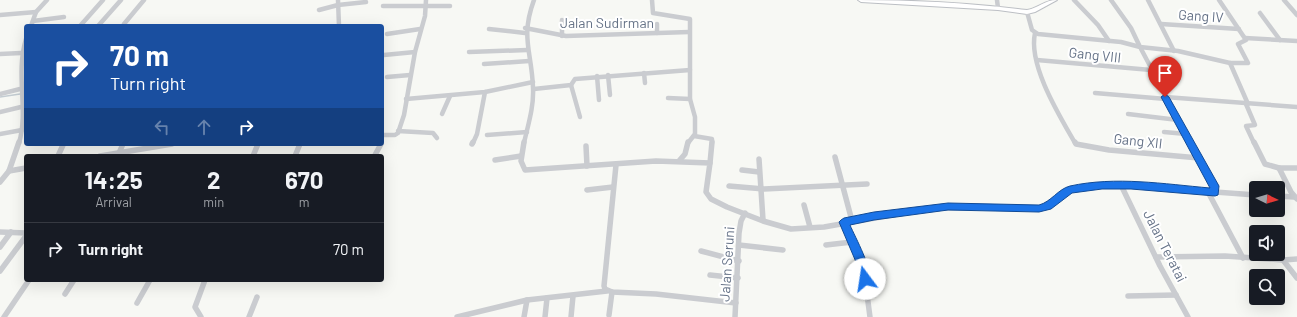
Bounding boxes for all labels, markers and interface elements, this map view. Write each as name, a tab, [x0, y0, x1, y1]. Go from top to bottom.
street label: Gang IV	[1178, 5, 1224, 26]
street label: Jalan Sudirman	[560, 14, 654, 31]
text: 70 m	[110, 38, 169, 72]
icon: right	[44, 40, 96, 92]
street label: Gang VIII	[1068, 43, 1122, 66]
pin	[1148, 56, 1182, 97]
icon: arrive	[1154, 62, 1176, 84]
text: Turn right	[110, 72, 186, 94]
icon: left	[151, 116, 173, 138]
icon: ahead	[193, 116, 215, 138]
icon: right	[235, 116, 257, 138]
street label: Gang XII	[1113, 129, 1163, 152]
text: 14:25	[85, 165, 143, 194]
text: 2	[207, 165, 221, 194]
text: 670	[285, 165, 323, 194]
north arrow	[1249, 181, 1285, 217]
map controls	[1249, 181, 1285, 305]
text: Arrival	[95, 194, 132, 210]
text: min	[203, 194, 224, 210]
text: m	[299, 194, 310, 210]
street label: Jalan Teratai	[1140, 207, 1191, 285]
button: sound	[1249, 225, 1285, 261]
street label: Jalan Seruni	[715, 226, 738, 302]
icon: right	[44, 238, 66, 260]
text: Turn right	[78, 240, 143, 258]
text: 70 m	[333, 240, 364, 258]
position arrow	[844, 258, 886, 300]
button: search	[1249, 269, 1285, 305]

